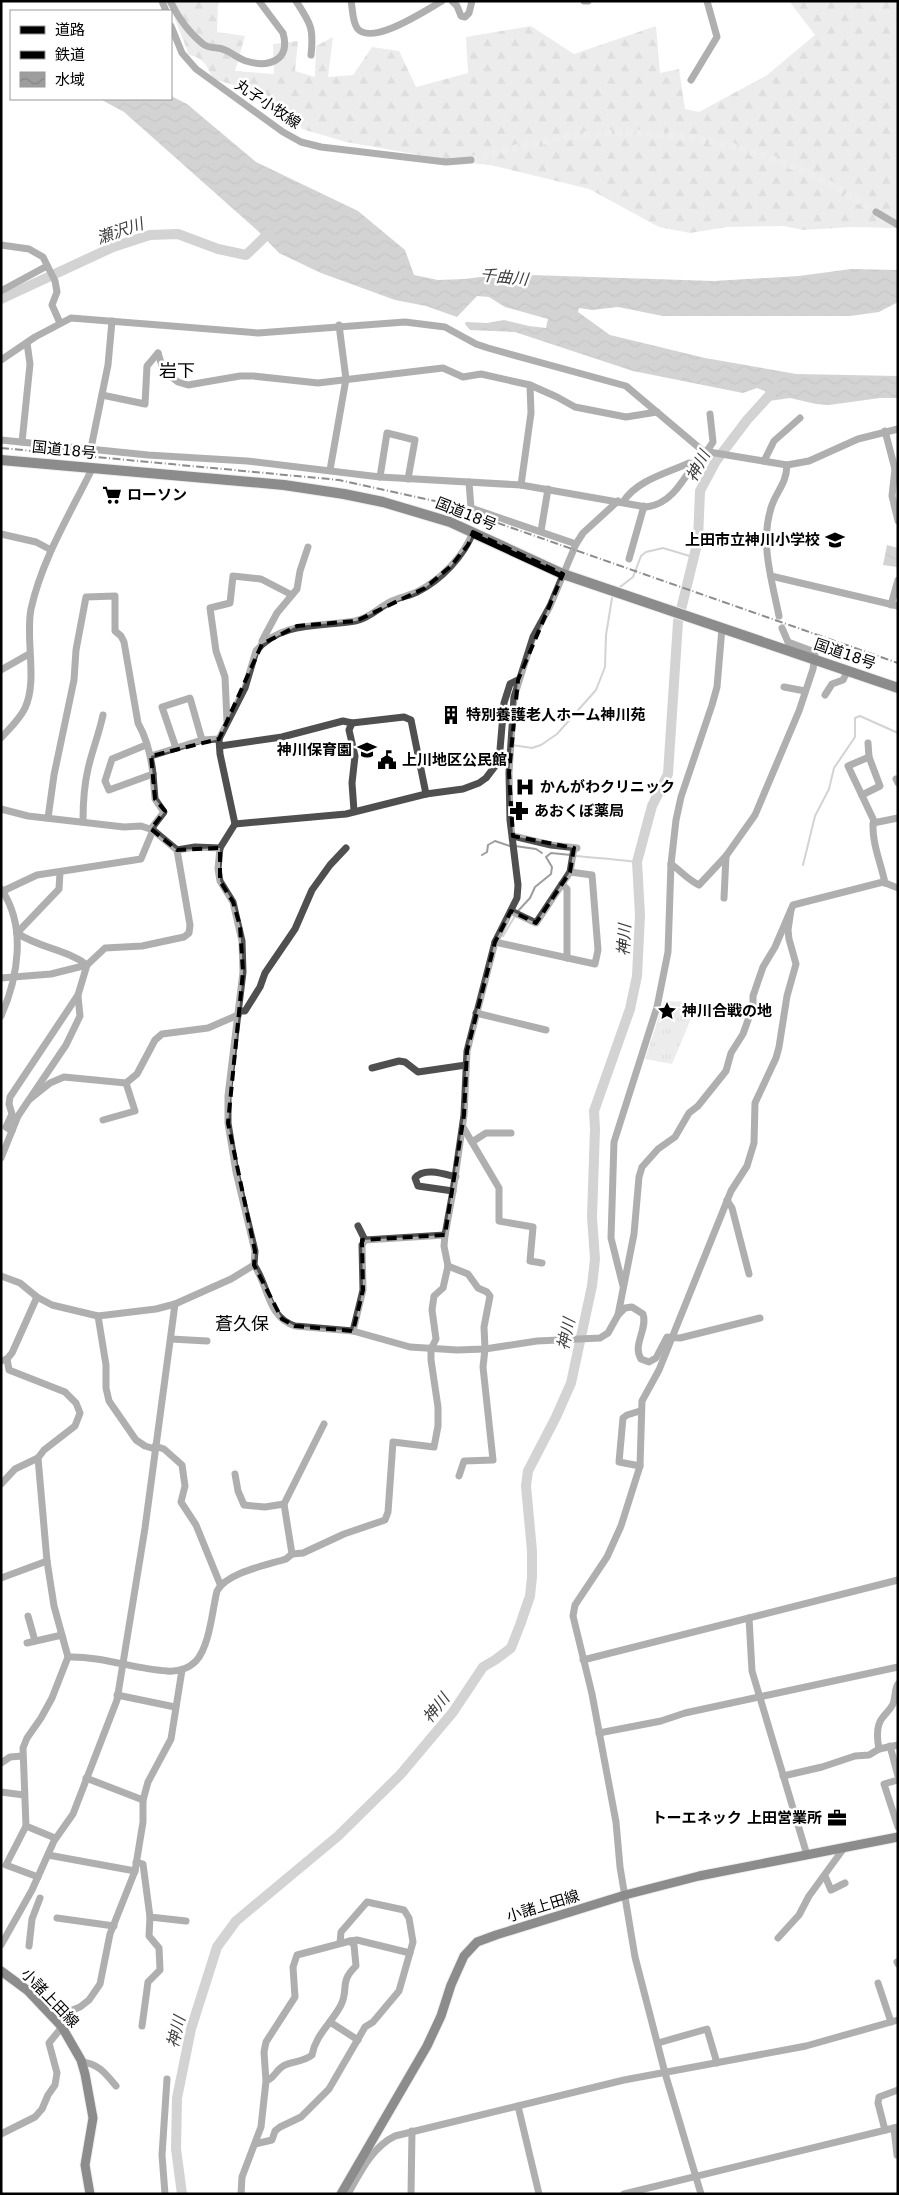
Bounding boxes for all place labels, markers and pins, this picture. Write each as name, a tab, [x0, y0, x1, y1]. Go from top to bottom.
supermarket icon: ローソン	[101, 484, 123, 506]
place label: ローソン	[127, 486, 187, 504]
school or university icon: 上田市立神川小学校	[824, 529, 846, 551]
place label: 上田市立神川小学校	[685, 531, 820, 549]
building icon: 特別養護老人ホーム神川苑	[440, 704, 462, 726]
place label: 特別養護老人ホーム神川苑	[466, 706, 646, 724]
school or university icon: 神川保育園	[356, 739, 378, 761]
place label: 神川保育園	[276, 741, 352, 759]
public building icon: 上川地区公民館	[376, 749, 398, 771]
place label: 上川地区公民館	[402, 751, 507, 769]
hospital icon: かんがわクリニック	[514, 776, 536, 798]
place label: かんがわクリニック	[540, 778, 675, 796]
pharmacy icon: あおくぼ薬局	[508, 800, 530, 822]
place label: あおくぼ薬局	[534, 802, 624, 820]
place icon: 神川合戦の地	[656, 1000, 678, 1022]
place label: 神川合戦の地	[681, 1002, 772, 1020]
office icon: トーエネック 上田営業所	[826, 1807, 848, 1829]
place label: トーエネック 上田営業所	[652, 1809, 822, 1827]

